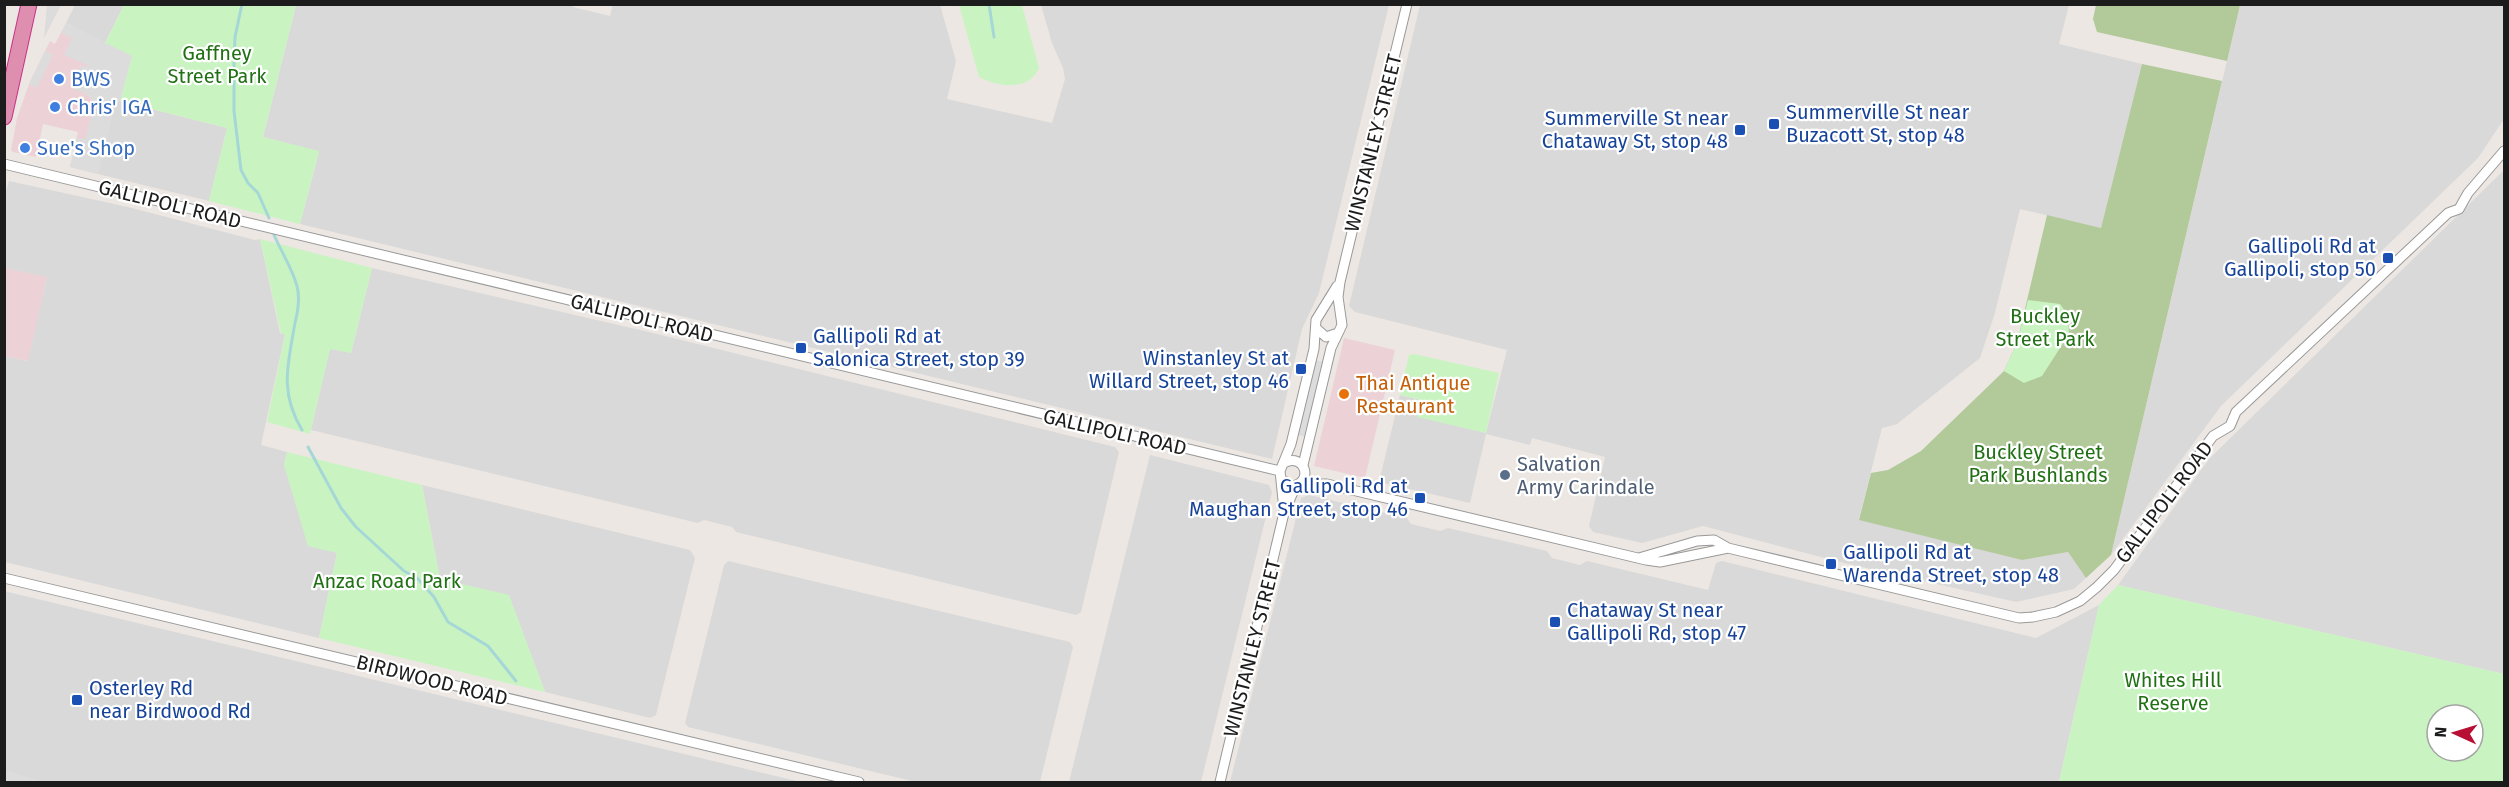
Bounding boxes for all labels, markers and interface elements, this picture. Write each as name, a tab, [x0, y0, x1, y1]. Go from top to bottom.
park label: Gaffney Street Park	[168, 41, 267, 88]
street label: WINSTANLEY STREET	[1339, 51, 1407, 234]
place label: BWS	[71, 67, 110, 91]
marker: BWS	[52, 72, 66, 86]
place label: Chris' IGA	[67, 95, 152, 119]
marker: Chris' IGA	[48, 100, 62, 114]
place label: Summerville St near Buzacott St, stop 48	[1786, 100, 1969, 147]
place label: Summerville St near Chataway St, stop 48	[1542, 106, 1728, 153]
marker: Summerville St near Buzacott St, stop 48	[1767, 117, 1781, 131]
marker: Summerville St near Chataway St, stop 48	[1733, 123, 1747, 137]
place label: Sue's Shop	[37, 136, 135, 160]
marker: Sue's Shop	[18, 141, 32, 155]
street label: GALLIPOLI ROAD	[96, 175, 244, 233]
place label: Gallipoli Rd at Gallipoli, stop 50	[2224, 234, 2377, 281]
marker: Gallipoli Rd at Gallipoli, stop 50	[2381, 251, 2395, 265]
street label: GALLIPOLI ROAD	[568, 289, 716, 347]
park label: Buckley Street Park	[1996, 304, 2095, 351]
place label: Gallipoli Rd at Salonica Street, stop 39	[813, 324, 1025, 371]
marker: Gallipoli Rd at Salonica Street, stop 39	[794, 341, 808, 355]
place label: Winstanley St at Willard Street, stop 46	[1089, 346, 1290, 393]
marker: Winstanley St at Willard Street, stop 46	[1294, 362, 1308, 376]
place label: Thai Antique Restaurant	[1356, 371, 1470, 418]
marker: Thai Antique Restaurant	[1337, 387, 1351, 401]
street label: GALLIPOLI ROAD	[1041, 404, 1189, 460]
street label: GALLIPOLI ROAD	[2110, 436, 2218, 568]
park label: Buckley Street Park Bushlands	[1968, 440, 2108, 487]
place label: Salvation Army Carindale	[1517, 452, 1655, 499]
marker: Salvation Army Carindale	[1498, 468, 1512, 482]
place label: Gallipoli Rd at Maughan Street, stop 46	[1189, 474, 1409, 521]
marker: Gallipoli Rd at Maughan Street, stop 46	[1413, 491, 1427, 505]
place label: Gallipoli Rd at Warenda Street, stop 48	[1843, 540, 2059, 587]
street label: WINSTANLEY STREET	[1218, 556, 1286, 739]
marker: Gallipoli Rd at Warenda Street, stop 48	[1824, 557, 1838, 571]
park label: Anzac Road Park	[313, 569, 462, 593]
place label: Chataway St near Gallipoli Rd, stop 47	[1567, 598, 1746, 645]
marker: Chataway St near Gallipoli Rd, stop 47	[1548, 615, 1562, 629]
street label: BIRDWOOD ROAD	[354, 650, 510, 710]
park label: Whites Hill Reserve	[2124, 668, 2222, 715]
place label: Osterley Rd near Birdwood Rd	[89, 676, 251, 723]
marker: Osterley Rd near Birdwood Rd	[70, 693, 84, 707]
north arrow	[2425, 703, 2485, 763]
text: N	[2431, 726, 2450, 738]

